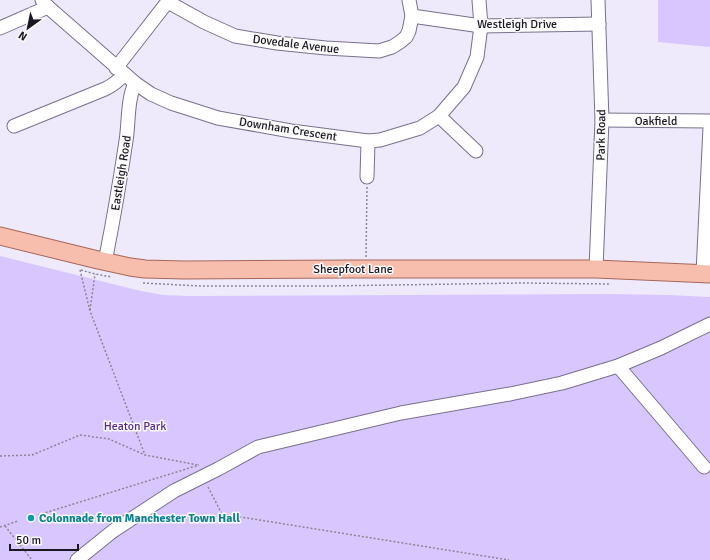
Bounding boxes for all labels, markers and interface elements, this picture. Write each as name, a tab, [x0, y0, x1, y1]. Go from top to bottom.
north arrow	[8, 8, 48, 48]
street label: Westleigh Drive	[477, 17, 557, 32]
text: N	[16, 28, 30, 44]
street label: Dovedale Avenue	[252, 32, 340, 57]
street label: Park Road	[594, 109, 609, 161]
street label: Downham Crescent	[238, 114, 338, 145]
street label: Oakfield	[635, 114, 677, 129]
street label: Eastleigh Road	[108, 134, 135, 212]
street label: Sheepfoot Lane	[313, 262, 393, 277]
park label: Heaton Park	[104, 419, 166, 434]
place label: Colonnade from Manchester Town Hall	[39, 511, 240, 526]
marker: Colonnade from Manchester Town Hall	[26, 513, 36, 523]
scale bar	[10, 526, 78, 552]
text: 50 m	[16, 533, 41, 548]

